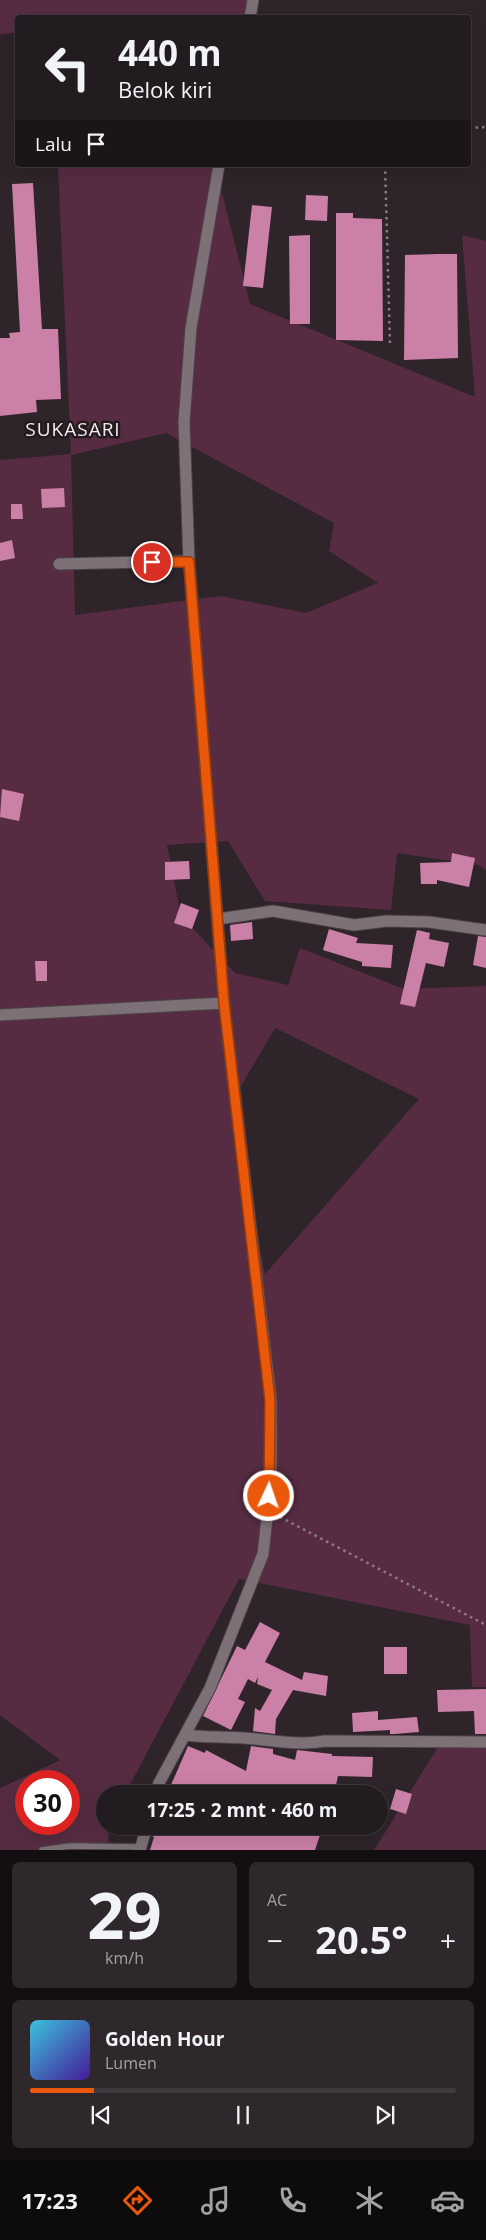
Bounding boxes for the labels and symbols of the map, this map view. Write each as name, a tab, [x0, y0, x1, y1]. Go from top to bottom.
district label: SUKASARI	[25, 416, 121, 442]
pin	[131, 541, 173, 583]
position arrow	[242, 1469, 294, 1521]
speed limit sign: 30	[15, 1770, 80, 1835]

